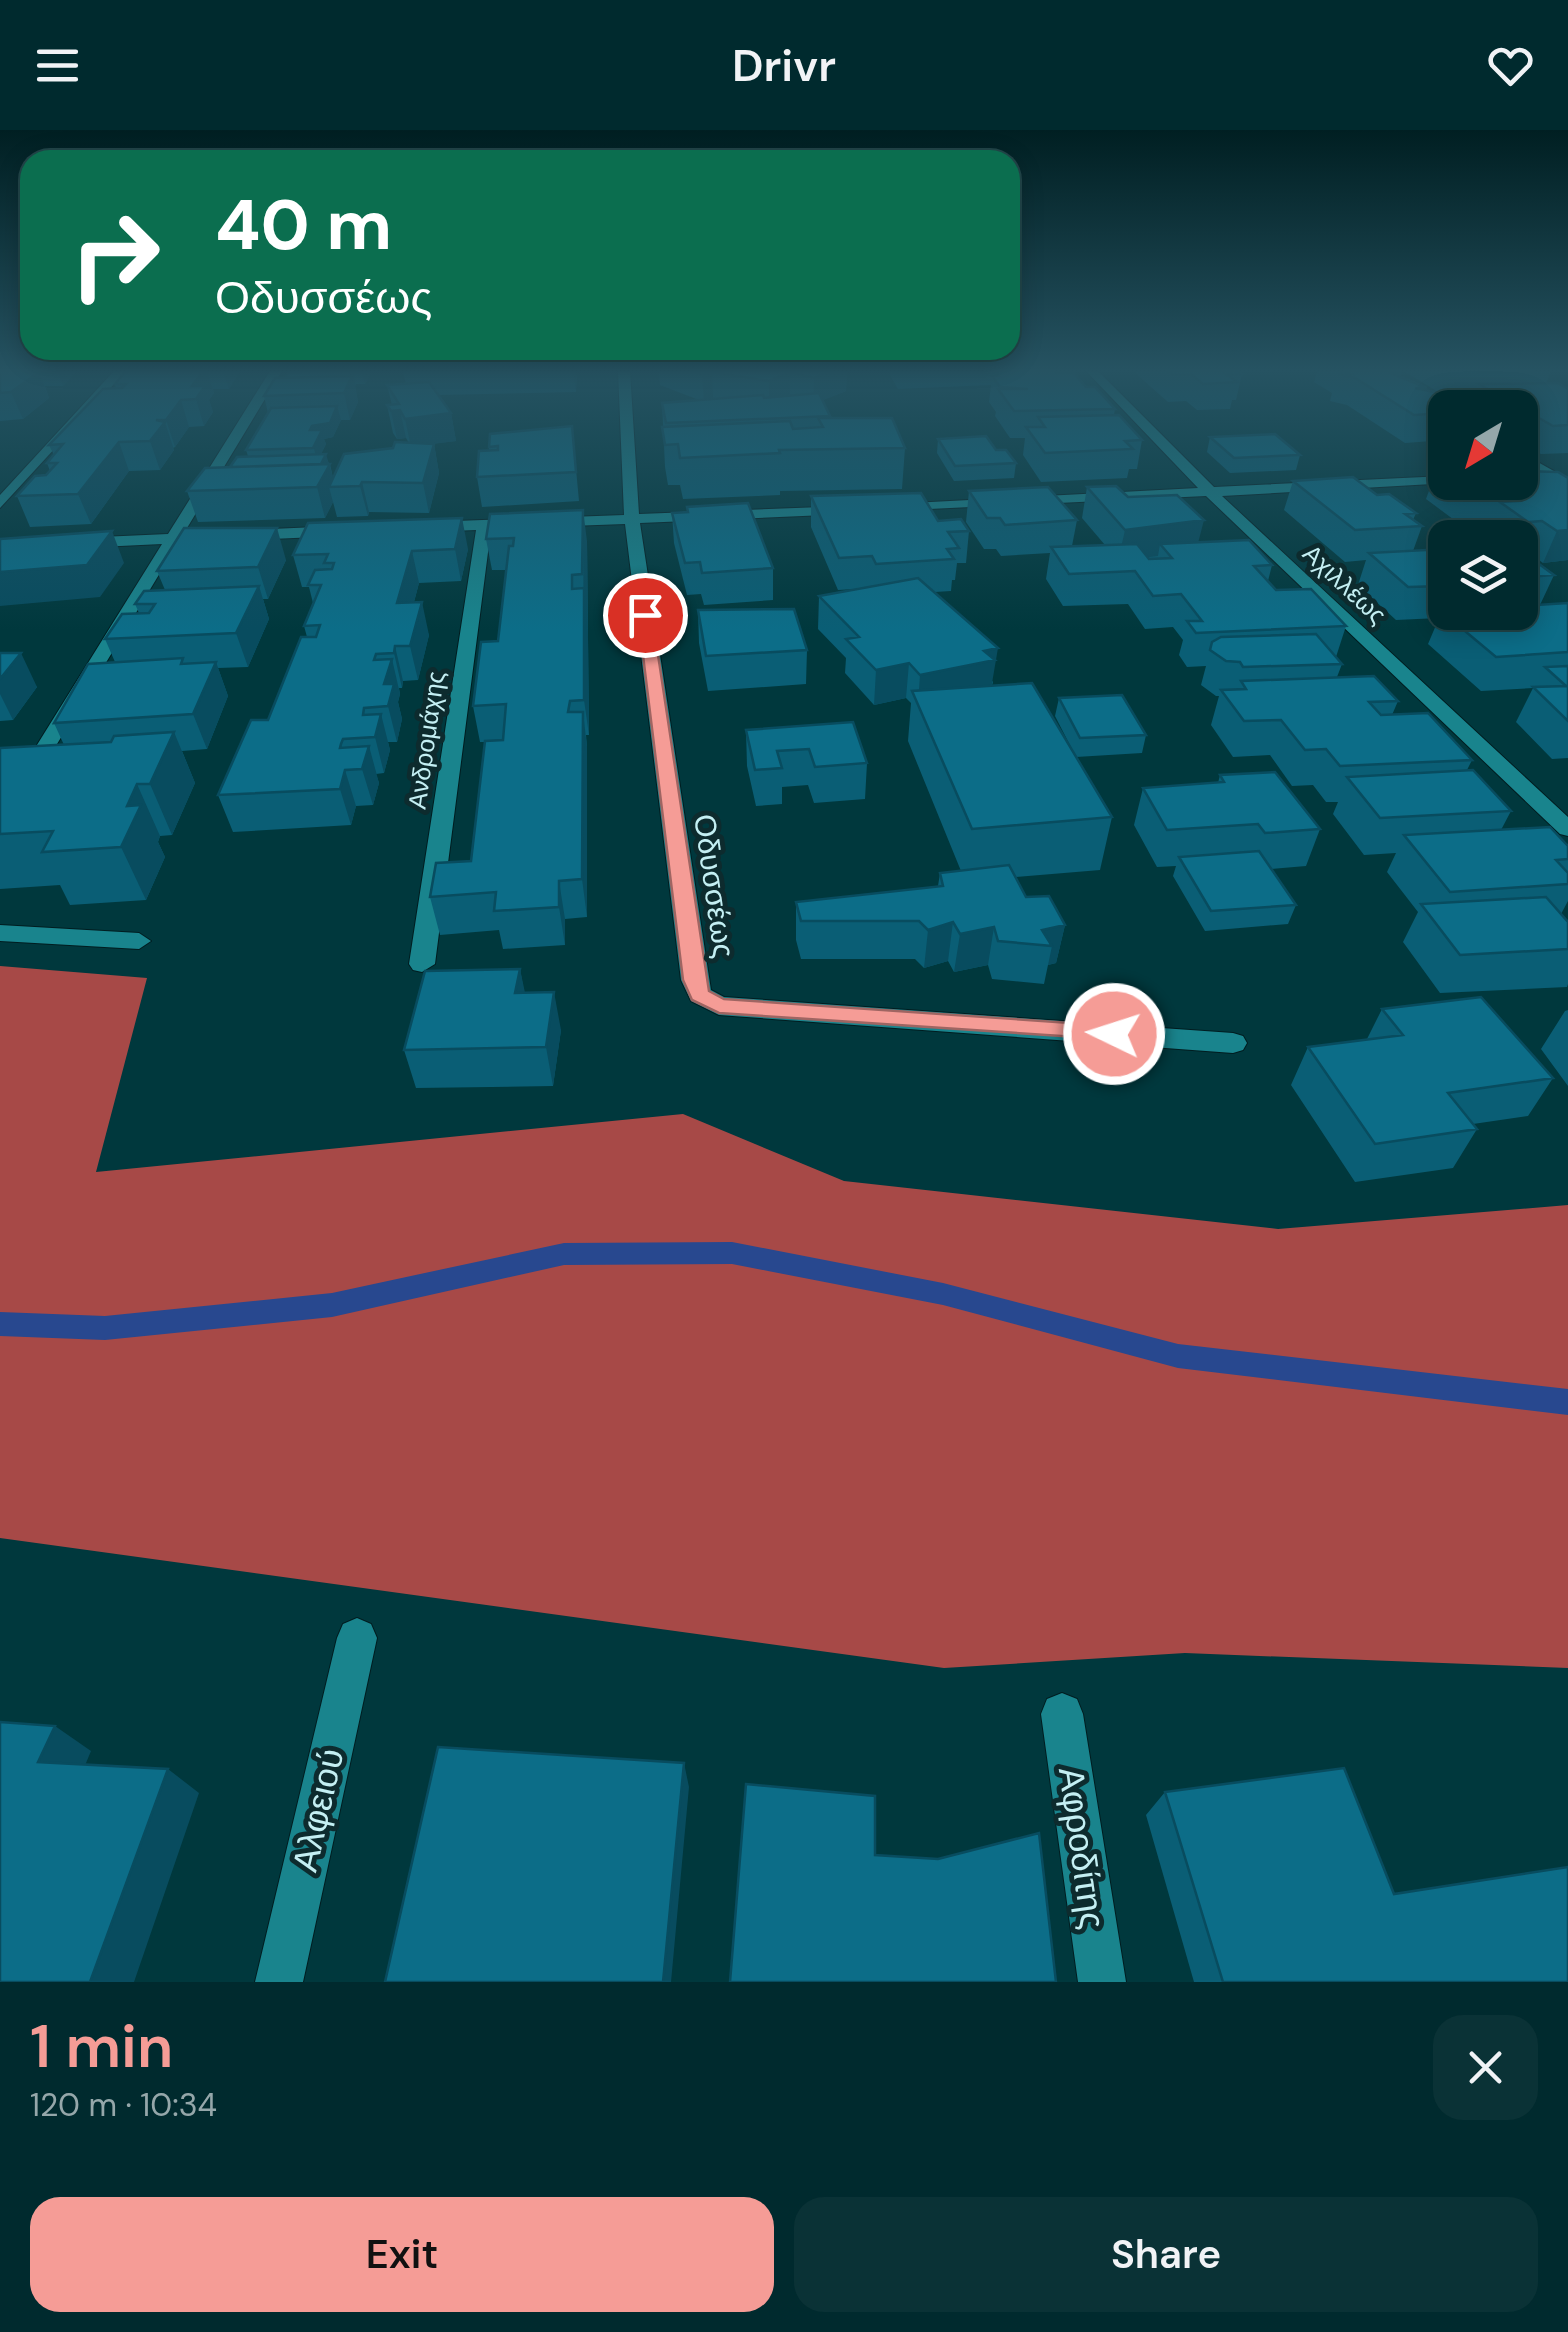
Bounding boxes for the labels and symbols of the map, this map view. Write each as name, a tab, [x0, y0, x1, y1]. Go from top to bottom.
north arrow	[1428, 390, 1538, 500]
street label: Αχιλλέως	[1296, 537, 1393, 631]
pin	[603, 573, 688, 658]
street label: Ανδρομάχης	[401, 669, 452, 811]
street label: Οδυσσέως	[685, 812, 744, 960]
position arrow	[1062, 982, 1166, 1086]
street label: Αλφειού	[282, 1744, 354, 1876]
street label: Αφροδίτης	[1048, 1764, 1116, 1932]

